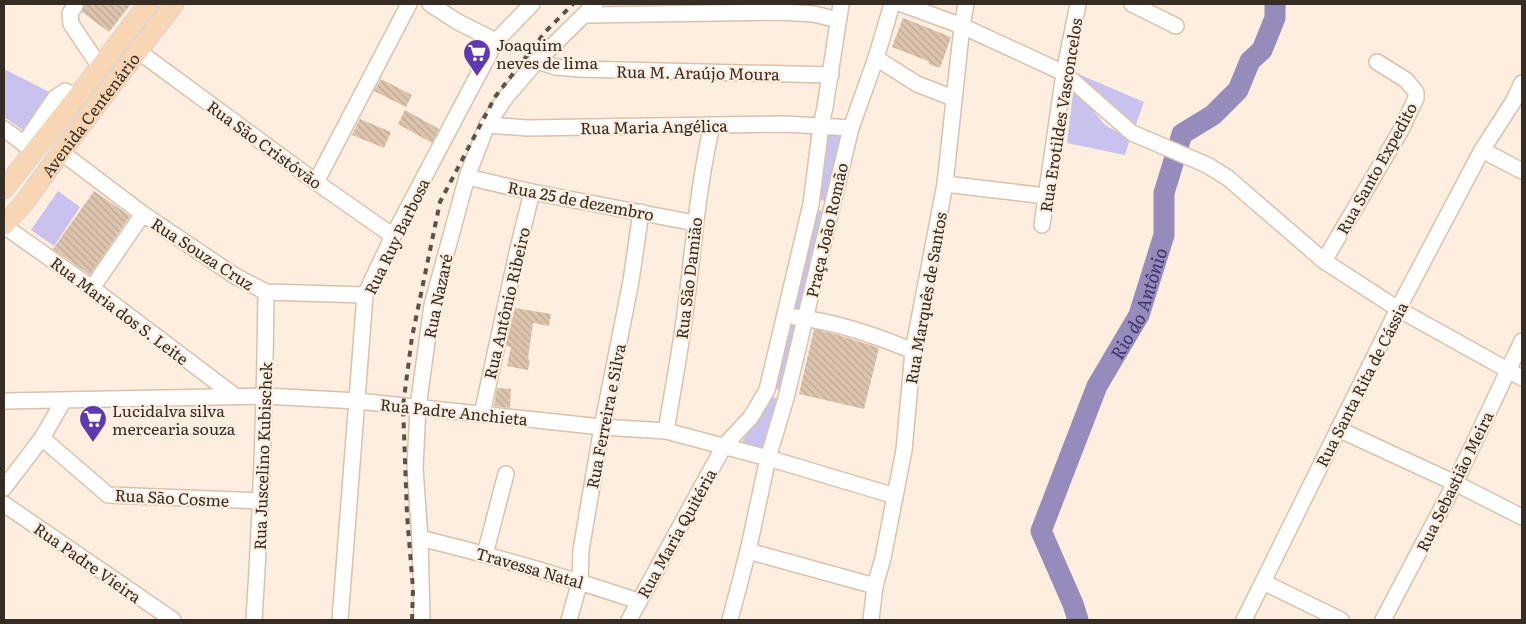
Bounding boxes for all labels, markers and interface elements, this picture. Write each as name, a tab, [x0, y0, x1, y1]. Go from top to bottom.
street label: Rua Erotildes Vasconcelos	[1033, 16, 1087, 214]
place label: Joaquim neves de lima	[496, 32, 598, 74]
supermarket icon: Joaquim neves de lima	[462, 38, 492, 77]
street label: Avenida Centenário	[35, 47, 145, 182]
street label: Rua M. Araújo Moura	[616, 59, 780, 85]
street label: Rua São Cristóvão	[202, 94, 328, 194]
street label: Rua Santo Expedito	[1330, 98, 1422, 238]
street label: Rua Maria Angélica	[580, 113, 728, 139]
street label: Praça João Romão	[799, 160, 853, 300]
street label: Rua Ruy Barbosa	[357, 173, 435, 298]
street label: Rua 25 de dezembro	[506, 174, 656, 226]
street label: Rua Marquês de Santos	[898, 210, 952, 386]
street label: Rua Souza Cruz	[147, 211, 259, 295]
street label: Rua São Damião	[669, 216, 707, 340]
street label: Rua Antônio Ribeiro	[477, 225, 535, 381]
water label: Rio do Antônio	[1103, 244, 1173, 364]
street label: Rua Maria dos S. Leite	[46, 250, 194, 370]
street label: Rua Nazaré	[416, 251, 458, 341]
street label: Rua Santa Rita de Cássia	[1309, 297, 1413, 471]
street label: Rua Ferreira e Silva	[579, 341, 631, 491]
street label: Rua Juscelino Kubischek	[247, 361, 277, 550]
street label: Rua Padre Anchieta	[379, 391, 529, 431]
place label: Lucidalva silva mercearia souza	[112, 398, 236, 440]
supermarket icon: Lucidalva silva mercearia souza	[78, 404, 108, 443]
street label: Rua Sebastião Meira	[1409, 406, 1499, 555]
street label: Rua Maria Quitéria	[630, 463, 722, 602]
street label: Rua São Cosme	[114, 482, 230, 512]
street label: Rua Padre Vieira	[29, 516, 147, 608]
street label: Travessa Natal	[473, 540, 587, 594]

